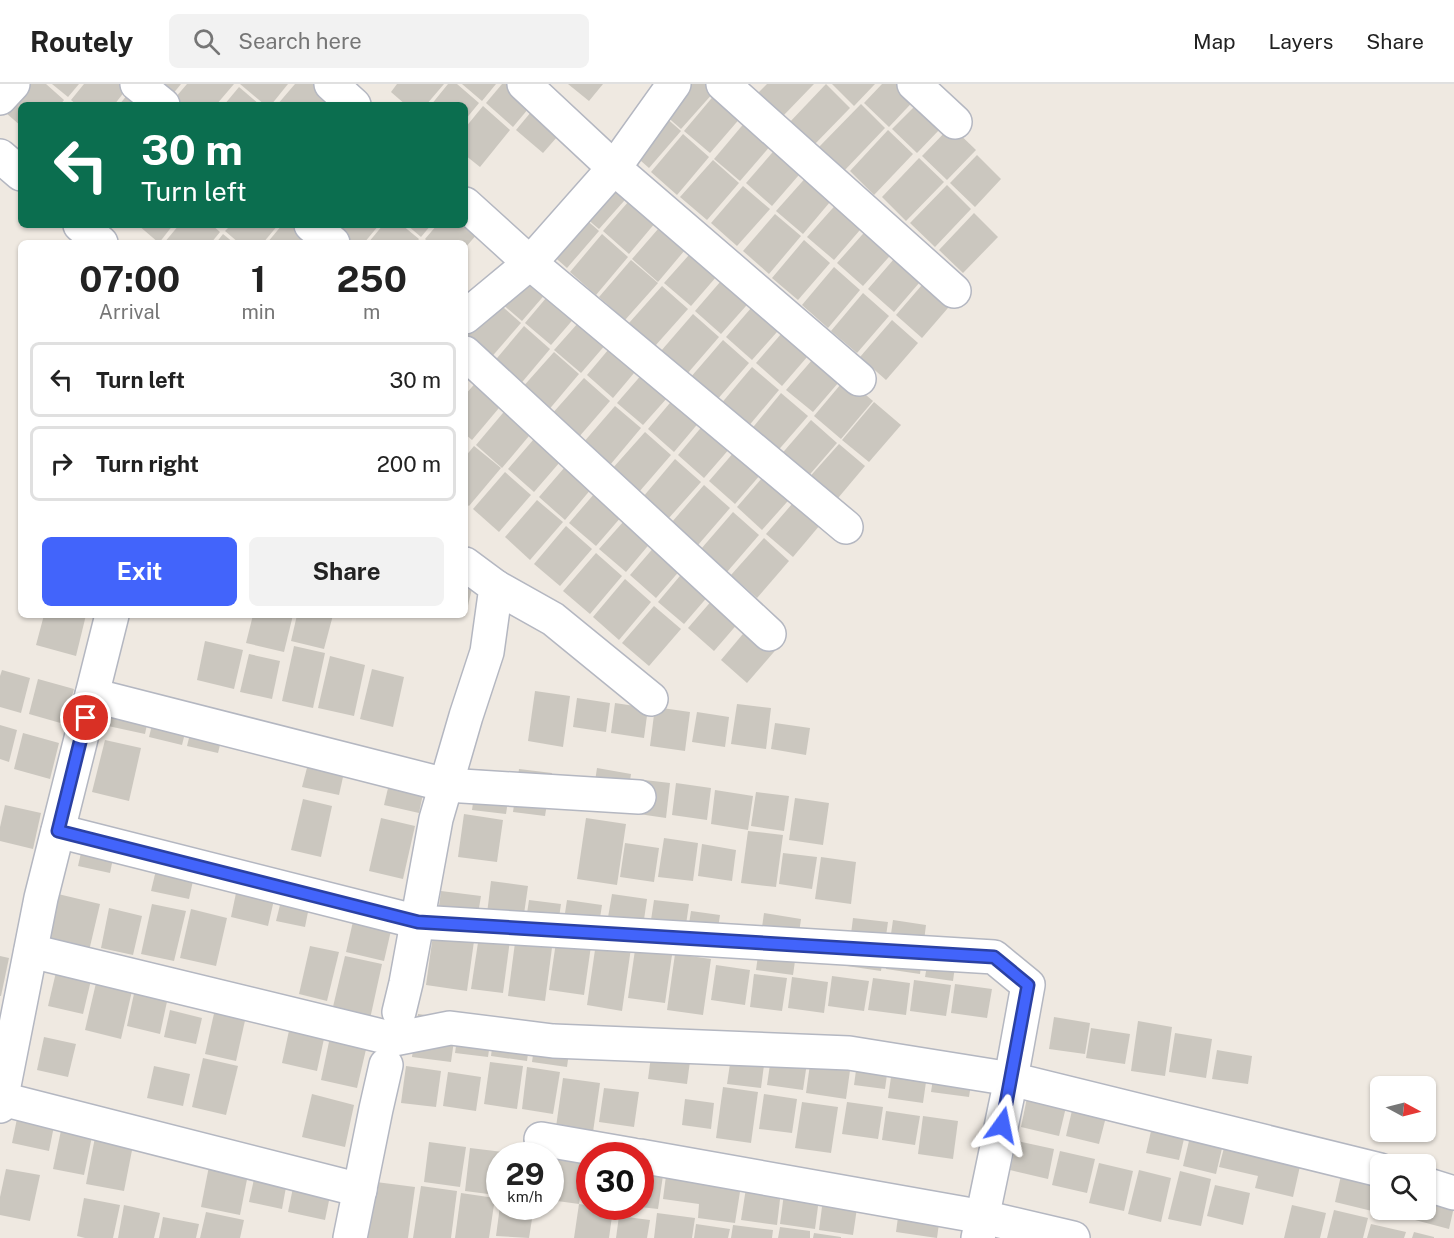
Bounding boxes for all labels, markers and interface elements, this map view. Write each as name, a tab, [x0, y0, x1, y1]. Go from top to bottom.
search box	[169, 14, 589, 68]
text: Routely	[30, 25, 133, 58]
icon: search	[190, 25, 223, 58]
text: Search here	[238, 28, 362, 54]
text: Map	[1193, 29, 1236, 54]
text: Layers	[1269, 29, 1333, 54]
text: Share	[1366, 29, 1424, 54]
text: 30 m	[141, 125, 243, 174]
icon: left	[42, 126, 120, 204]
text: Turn left	[141, 175, 247, 207]
text: 07:00	[79, 258, 180, 300]
text: 1	[251, 258, 266, 300]
text: 250	[336, 258, 407, 300]
text: Arrival	[99, 300, 161, 324]
text: min	[241, 300, 275, 324]
text: m	[363, 300, 380, 324]
icon: left	[45, 363, 78, 396]
text: Turn left	[96, 367, 185, 393]
text: 30 m	[389, 367, 441, 393]
icon: right	[45, 447, 78, 480]
text: Turn right	[96, 451, 199, 477]
text: 200 m	[377, 451, 441, 477]
button: Exit	[42, 537, 237, 606]
button: Share	[249, 537, 444, 606]
pin	[60, 692, 111, 743]
icon: arrive	[69, 701, 102, 734]
north arrow	[1370, 1076, 1436, 1142]
map controls	[1370, 1076, 1436, 1220]
position arrow	[970, 1093, 1034, 1157]
speed limit sign: 30	[576, 1142, 654, 1220]
button: search	[1370, 1154, 1436, 1220]
text: 29	[506, 1156, 544, 1192]
text: km/h	[507, 1188, 543, 1205]

